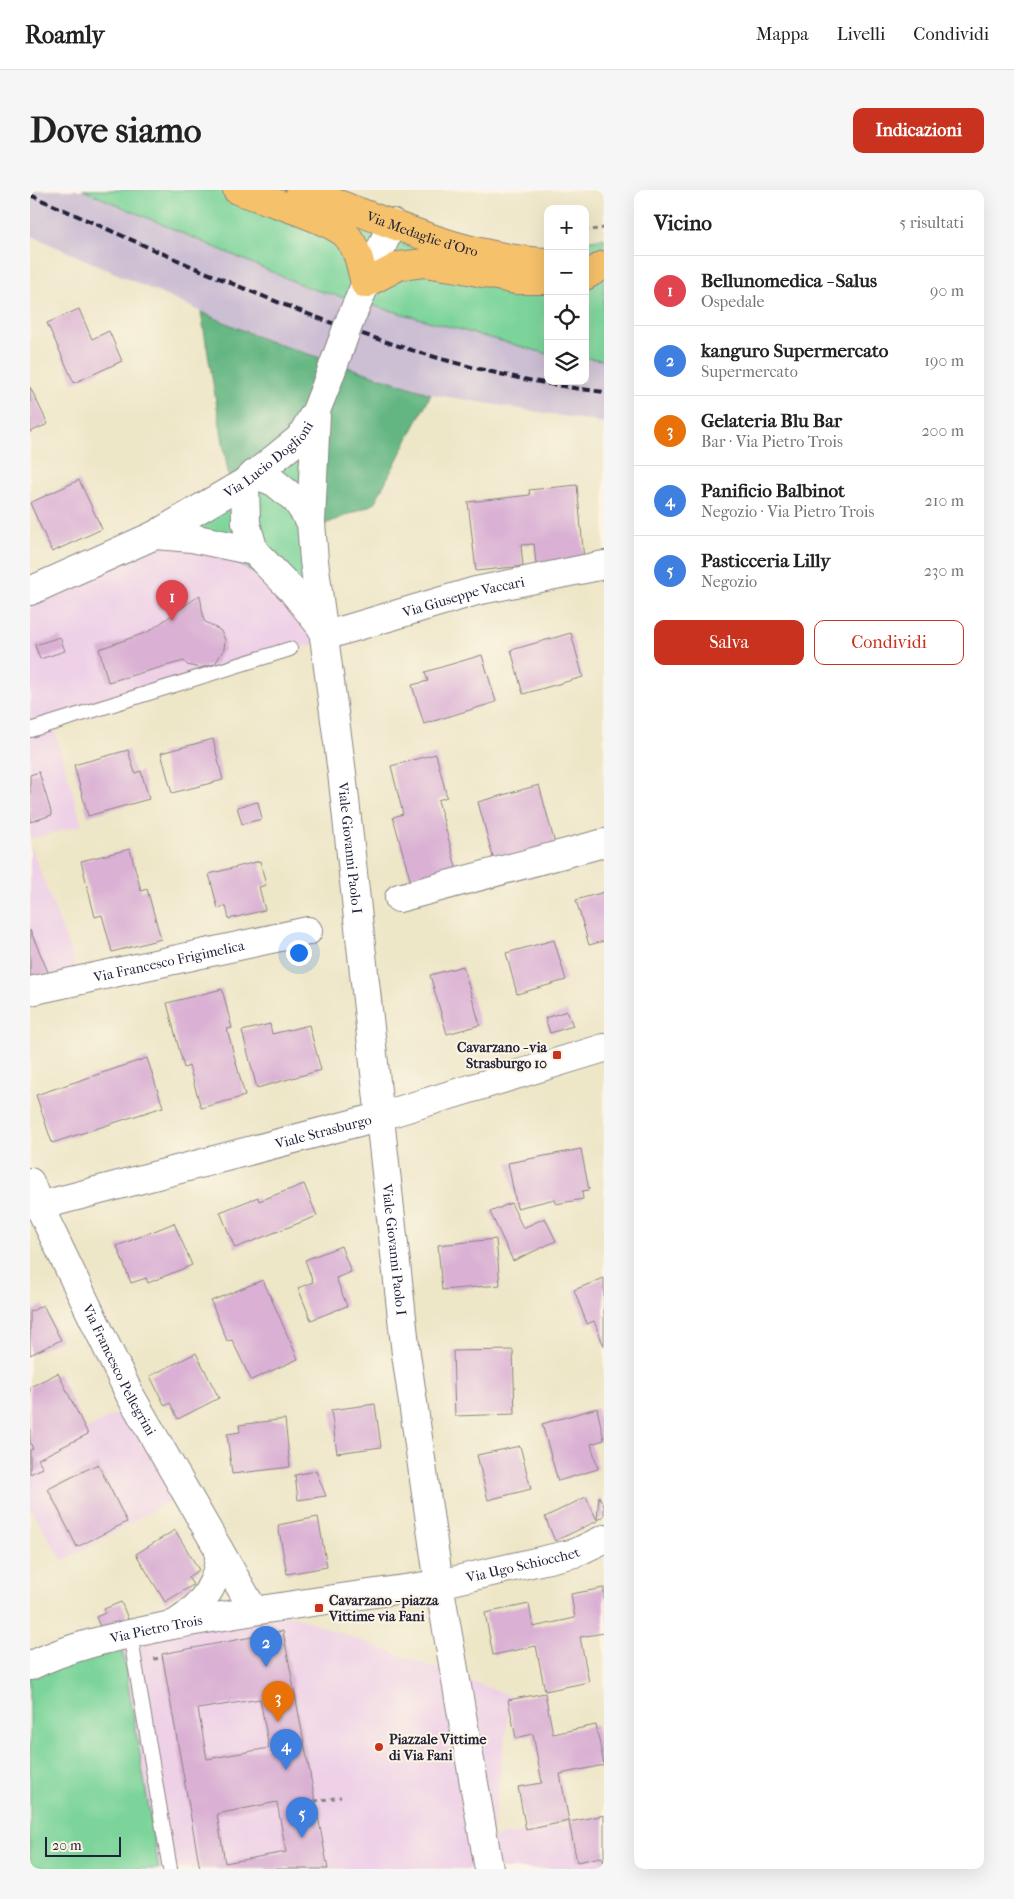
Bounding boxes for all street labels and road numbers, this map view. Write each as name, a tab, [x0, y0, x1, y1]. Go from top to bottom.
street label: Via Medaglie d'Oro	[363, 207, 480, 260]
street label: Via Lucio Doglioni	[220, 418, 317, 502]
street label: Via Giuseppe Vaccari	[399, 573, 526, 621]
street label: Viale Giovanni Paolo I	[334, 780, 366, 915]
street label: Via Francesco Frigimelica	[91, 936, 246, 986]
street label: Viale Strasburgo	[272, 1111, 373, 1152]
street label: Viale Giovanni Paolo I	[379, 1182, 410, 1317]
street label: Via Francesco Pellegrini	[79, 1300, 160, 1438]
street label: Via Ugo Schiocchet	[464, 1543, 583, 1586]
street label: Via Pietro Trois	[107, 1611, 204, 1647]

